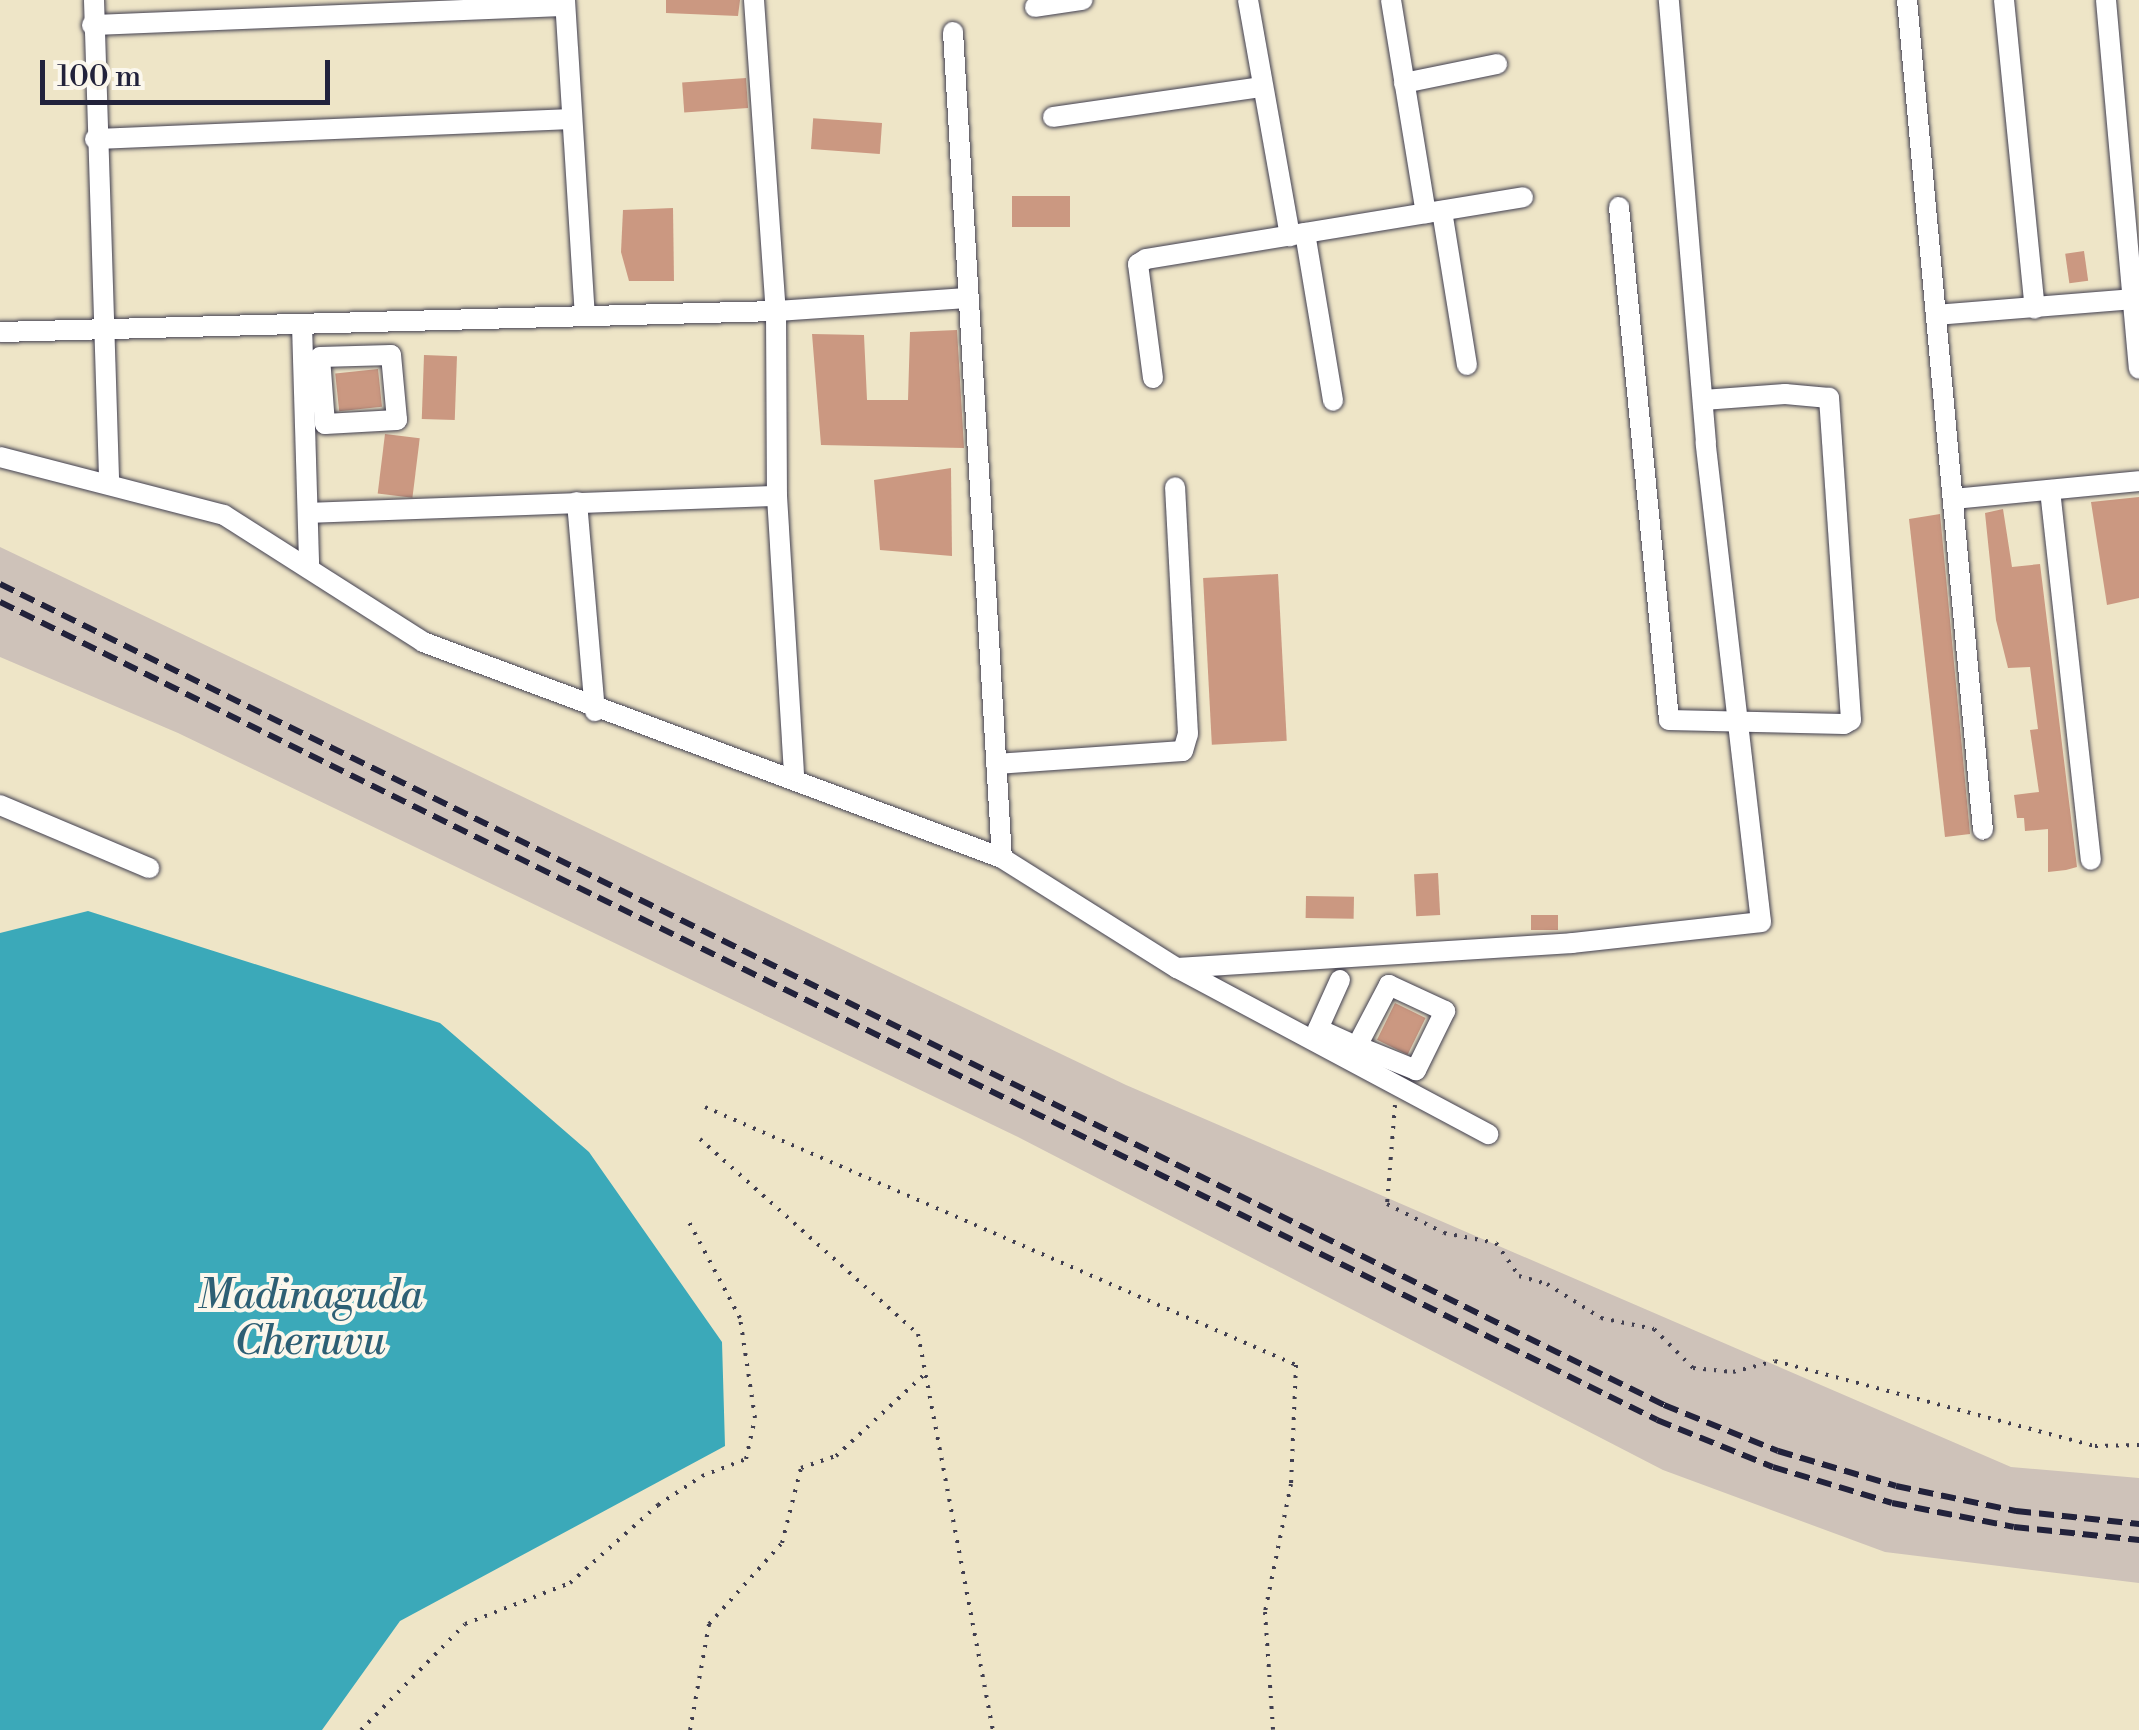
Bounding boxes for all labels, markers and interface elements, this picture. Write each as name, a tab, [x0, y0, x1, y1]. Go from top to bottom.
scale bar	[45, 40, 335, 102]
text: 100 m	[57, 58, 141, 96]
water label: Madinaguda Cheruvu	[198, 1272, 422, 1366]

